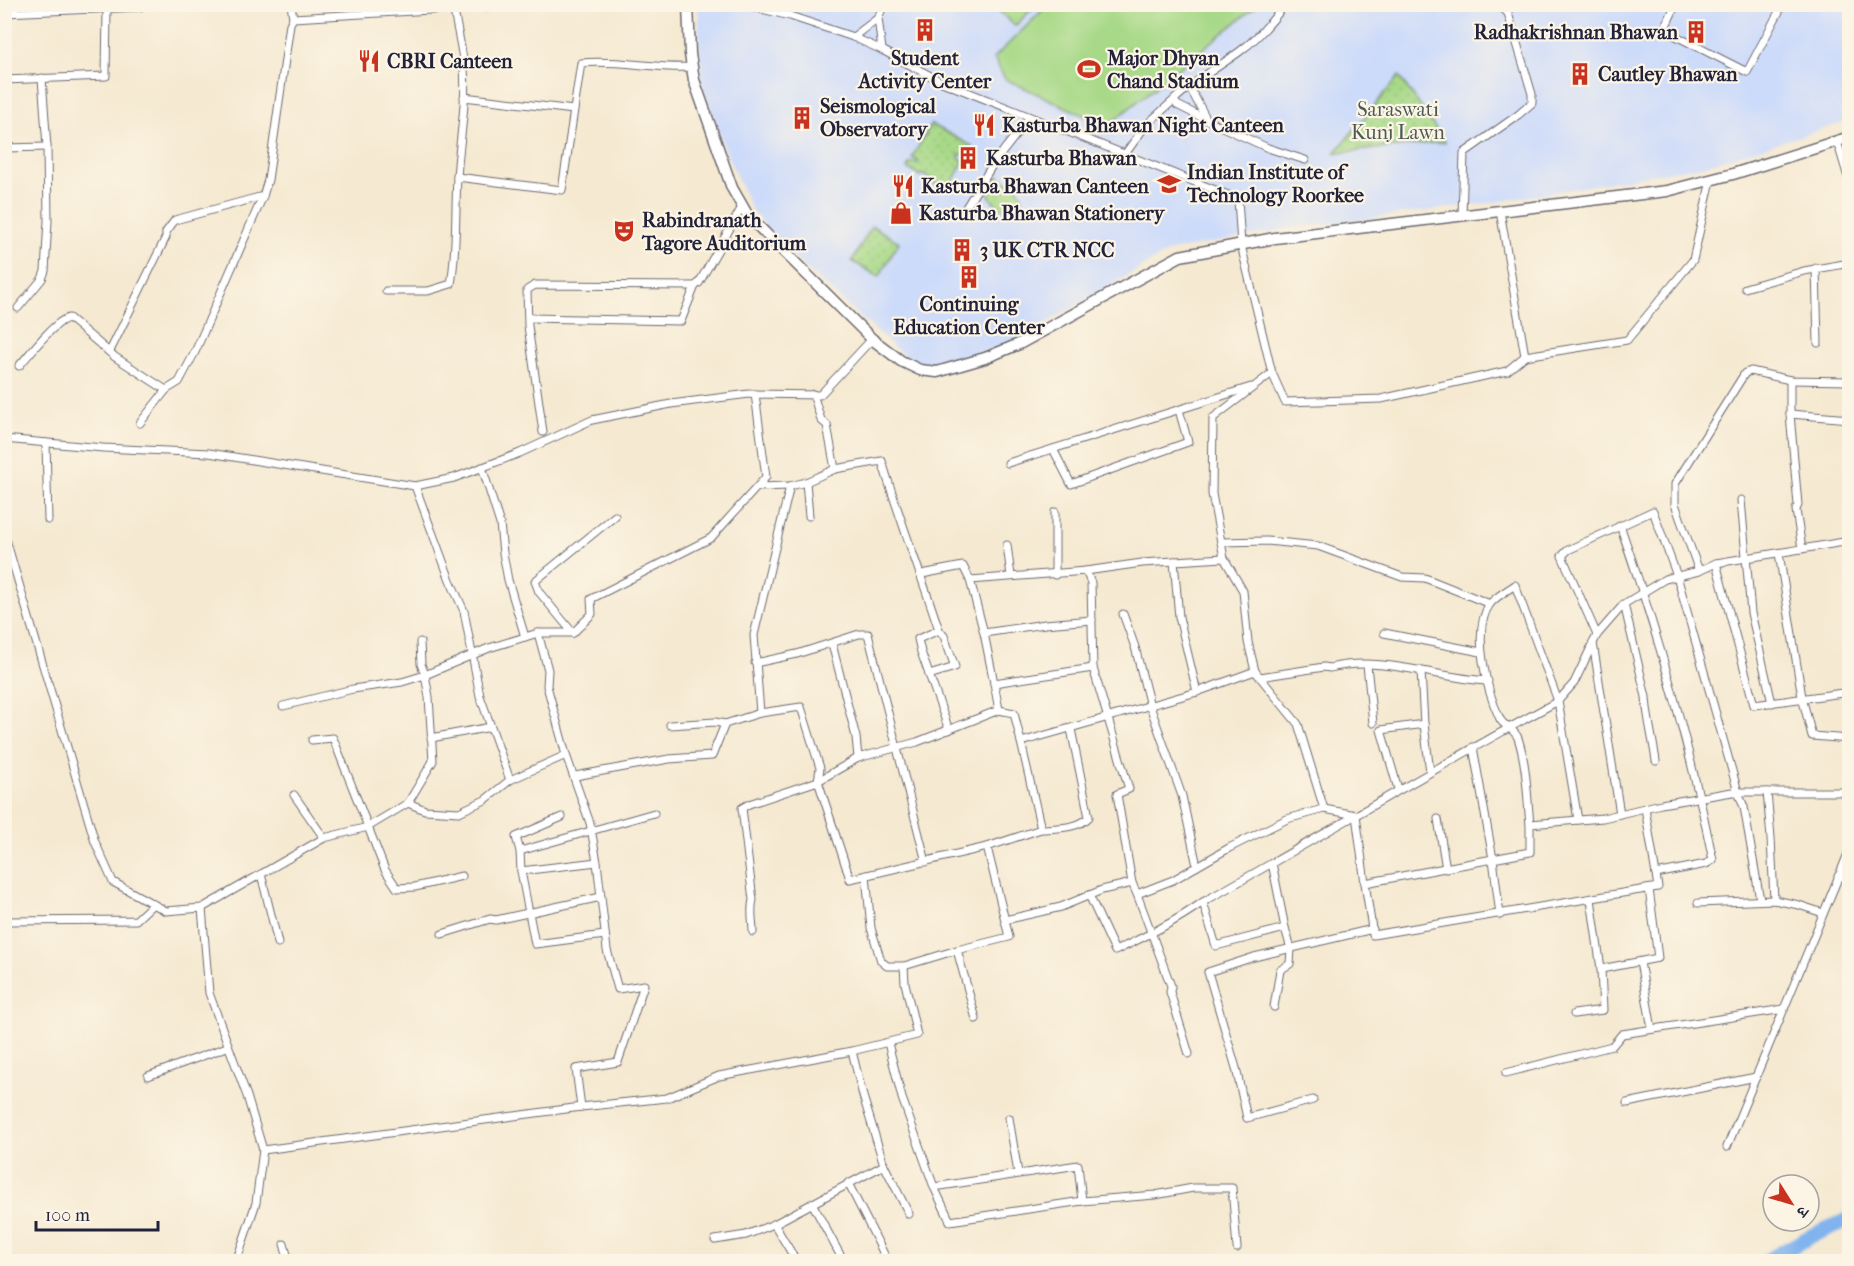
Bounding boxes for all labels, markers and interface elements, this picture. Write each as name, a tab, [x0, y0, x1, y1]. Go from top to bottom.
building icon: Student Activity Center	[912, 17, 938, 43]
building icon: Radhakrishnan Bhawan	[1683, 19, 1709, 45]
place label: Radhakrishnan Bhawan	[1474, 21, 1678, 44]
place label: Student Activity Center	[857, 47, 992, 93]
place label: Major Dhyan Chand Stadium	[1106, 47, 1239, 93]
restaurant icon: CBRI Canteen	[356, 48, 382, 74]
place label: CBRI Canteen	[387, 50, 513, 73]
sports icon: Major Dhyan Chand Stadium	[1076, 56, 1102, 82]
building icon: Cautley Bhawan	[1567, 61, 1593, 87]
place label: Cautley Bhawan	[1598, 63, 1738, 86]
place label: Seismological Observatory	[820, 95, 936, 141]
park label: Saraswati Kunj Lawn	[1351, 98, 1445, 144]
building icon: Seismological Observatory	[789, 105, 815, 131]
restaurant icon: Kasturba Bhawan Night Canteen	[971, 112, 997, 138]
place label: Kasturba Bhawan Night Canteen	[1002, 114, 1284, 137]
building icon: Kasturba Bhawan	[955, 145, 981, 171]
place label: Kasturba Bhawan	[986, 147, 1137, 170]
place label: Indian Institute of Technology Roorkee	[1186, 161, 1364, 207]
school or university icon: Indian Institute of Technology Roorkee	[1156, 171, 1182, 197]
restaurant icon: Kasturba Bhawan Canteen	[890, 173, 916, 199]
place label: Kasturba Bhawan Canteen	[921, 175, 1149, 198]
shop icon: Kasturba Bhawan Stationery	[888, 200, 914, 226]
place label: Kasturba Bhawan Stationery	[919, 202, 1166, 225]
place label: Rabindranath Tagore Auditorium	[641, 209, 807, 255]
theatre icon: Rabindranath Tagore Auditorium	[611, 218, 637, 244]
building icon: 3 UK CTR NCC	[949, 237, 975, 263]
place label: 3 UK CTR NCC	[980, 239, 1115, 262]
building icon: Continuing Education Center	[956, 264, 982, 290]
place label: Continuing Education Center	[893, 293, 1045, 339]
north arrow	[1761, 1173, 1821, 1233]
scale bar	[36, 1194, 158, 1232]
text: उ	[1791, 1202, 1813, 1222]
text: 100 m	[45, 1205, 90, 1226]

